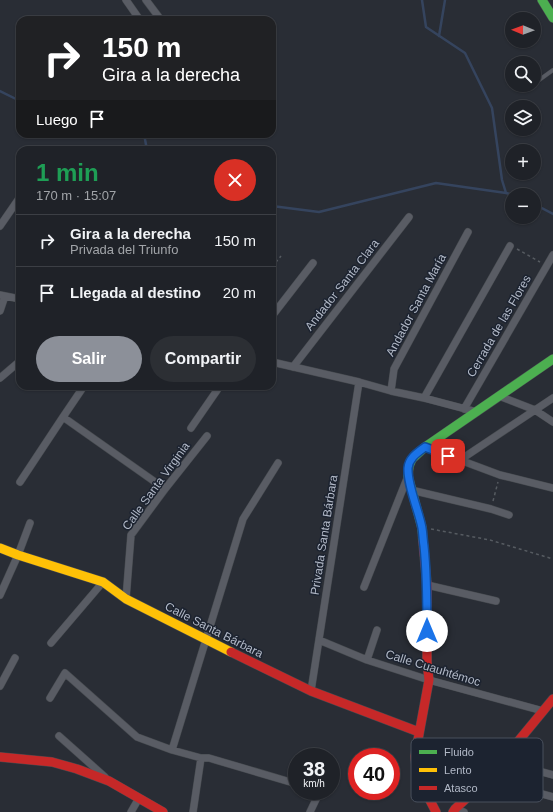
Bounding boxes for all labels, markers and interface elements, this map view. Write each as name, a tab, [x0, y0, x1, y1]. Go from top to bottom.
north arrow	[505, 12, 541, 48]
map controls	[505, 12, 541, 224]
icon: right	[36, 32, 88, 84]
text: 150 m	[102, 32, 181, 63]
button: search	[505, 56, 541, 92]
text: Gira a la derecha	[102, 65, 240, 85]
button: layers	[505, 100, 541, 136]
icon: arrive	[86, 108, 108, 130]
text: Luego	[36, 111, 78, 128]
button: +	[505, 144, 541, 180]
text: 1 min	[36, 159, 99, 186]
button: close	[214, 159, 256, 201]
text: 170 m · 15:07	[36, 188, 116, 203]
button: −	[505, 188, 541, 224]
text: Gira a la derecha	[70, 225, 191, 242]
icon: right	[36, 230, 58, 252]
text: 150 m	[214, 232, 256, 249]
street label: Andador Santa Clara	[302, 236, 382, 333]
text: Privada del Triunfo	[70, 242, 178, 257]
street label: Andador Santa María	[383, 251, 449, 359]
street label: Cerrada de las Flores	[464, 273, 534, 379]
icon: arrive	[36, 282, 58, 304]
text: Llegada al destino	[70, 284, 201, 301]
text: 20 m	[223, 284, 256, 301]
button: Salir	[36, 336, 142, 382]
button: Compartir	[150, 336, 256, 382]
street label: Calle Santa Virginia	[119, 439, 193, 533]
pin	[431, 439, 465, 473]
icon: arrive	[437, 445, 459, 467]
street label: Privada Santa Bárbara	[308, 474, 340, 596]
street label: Calle Santa Bárbara	[163, 599, 266, 661]
position arrow	[406, 610, 448, 652]
street label: Calle Cuauhtémoc	[384, 647, 482, 689]
legend	[411, 738, 543, 802]
text: Fluido	[444, 746, 474, 758]
speed limit sign: 40	[348, 748, 400, 800]
text: 38	[303, 758, 325, 780]
text: Lento	[444, 764, 472, 776]
text: km/h	[303, 778, 325, 789]
text: Atasco	[444, 782, 478, 794]

